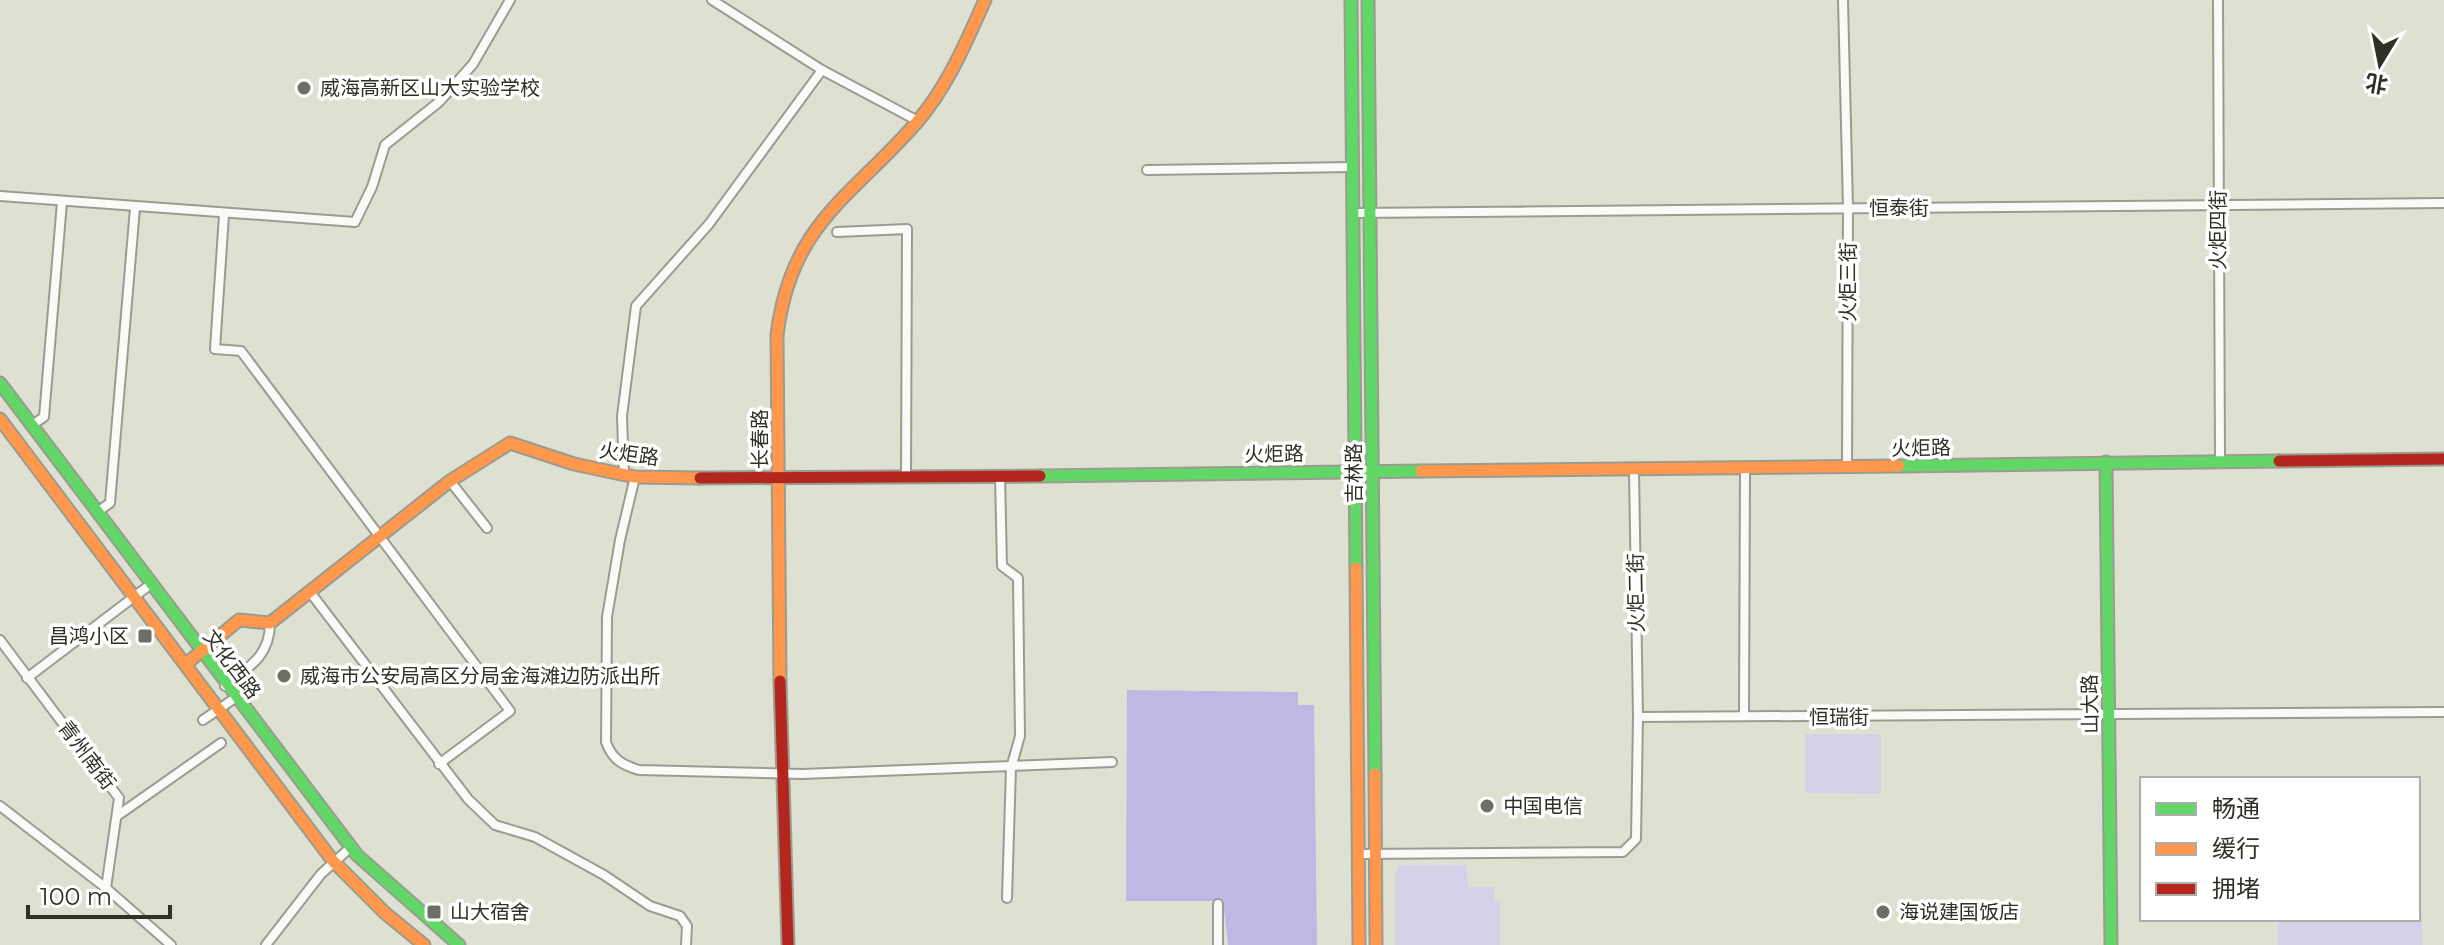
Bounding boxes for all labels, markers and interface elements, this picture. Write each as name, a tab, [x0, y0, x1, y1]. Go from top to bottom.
north arrow	[2340, 24, 2420, 104]
text: 北	[2363, 68, 2390, 98]
place label: 威海高新区山大实验学校	[320, 76, 540, 100]
marker: 威海高新区山大实验学校	[295, 79, 313, 97]
street label: 火炬四街	[2206, 190, 2230, 270]
street label: 恒泰街	[1869, 196, 1929, 220]
street label: 火炬三街	[1836, 242, 1860, 322]
street label: 长春路	[748, 409, 772, 469]
street label: 火炬路	[1891, 435, 1951, 461]
street label: 火炬路	[598, 438, 660, 470]
street label: 火炬路	[1244, 441, 1304, 467]
street label: 吉林路	[1342, 443, 1366, 503]
street label: 火炬二街	[1623, 553, 1649, 633]
place label: 昌鸿小区	[49, 624, 129, 648]
street label: 文化西路	[198, 625, 266, 703]
marker: 昌鸿小区	[136, 627, 154, 645]
place label: 威海市公安局高区分局金海滩边防派出所	[300, 664, 660, 688]
marker: 威海市公安局高区分局金海滩边防派出所	[275, 667, 293, 685]
street label: 山大路	[2077, 674, 2103, 734]
street label: 恒瑞街	[1809, 705, 1869, 729]
street label: 青州南街	[53, 716, 121, 794]
legend	[2140, 777, 2420, 921]
place label: 中国电信	[1503, 794, 1583, 818]
text: 畅通	[2212, 794, 2260, 823]
marker: 中国电信	[1478, 797, 1496, 815]
text: 缓行	[2212, 834, 2260, 863]
scale bar	[28, 869, 170, 919]
text: 拥堵	[2212, 874, 2260, 903]
text: 100 m	[40, 882, 112, 911]
place label: 山大宿舍	[450, 900, 530, 924]
place label: 海说建国饭店	[1899, 900, 2019, 924]
marker: 山大宿舍	[425, 903, 443, 921]
marker: 海说建国饭店	[1874, 903, 1892, 921]

